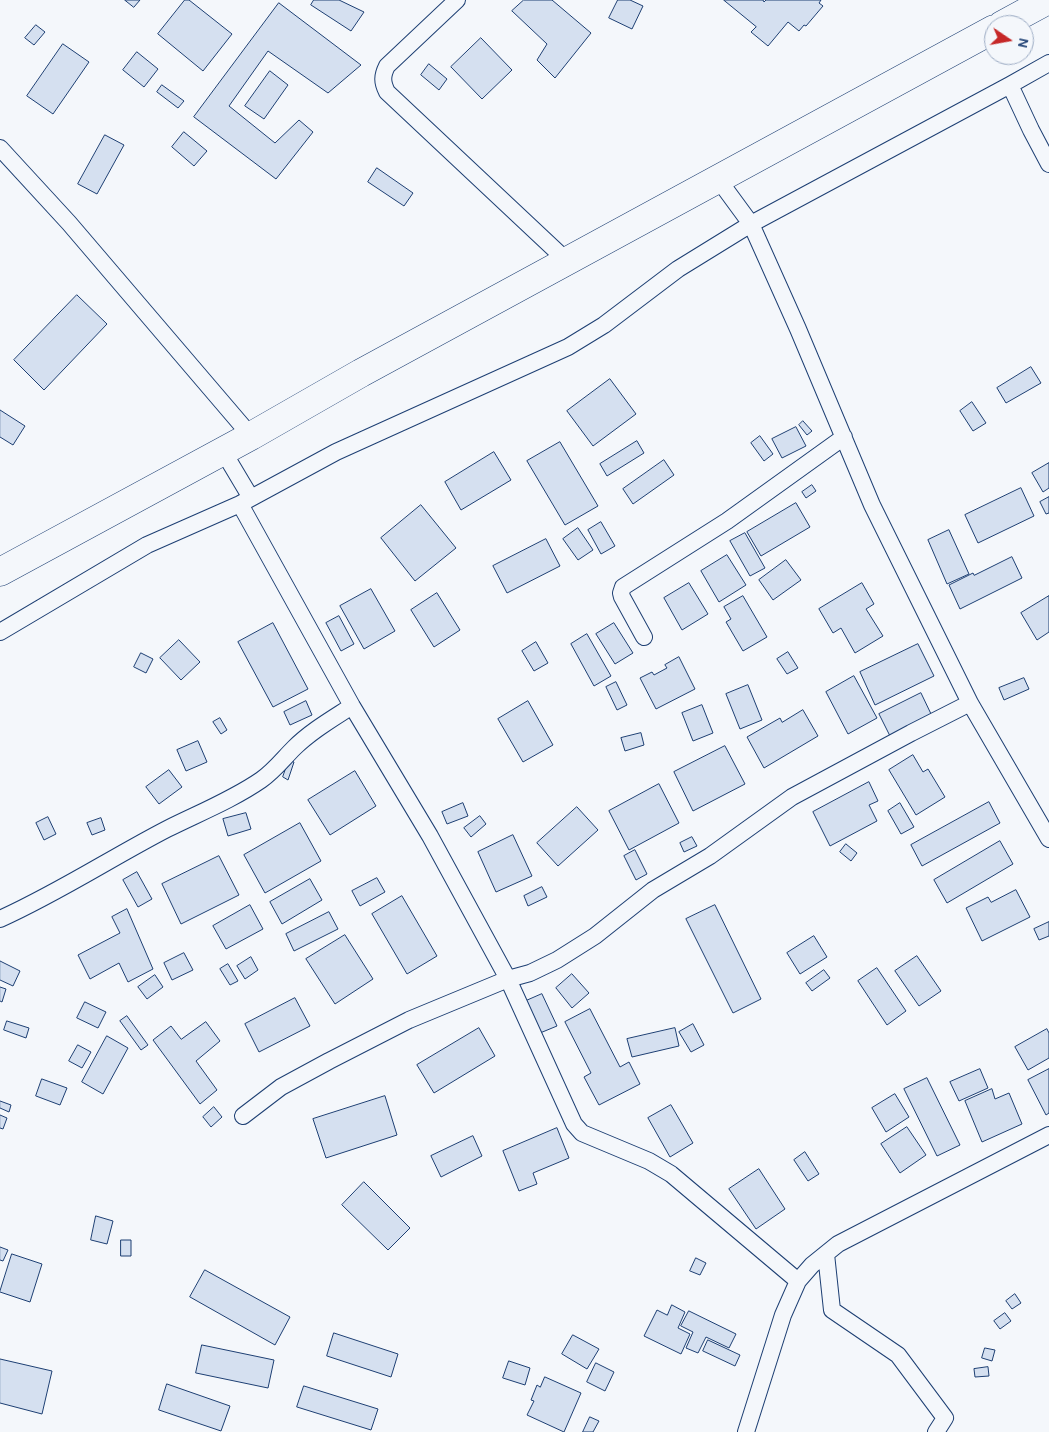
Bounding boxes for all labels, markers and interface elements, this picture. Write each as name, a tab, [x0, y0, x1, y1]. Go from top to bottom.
north arrow	[984, 15, 1034, 65]
text: N	[1014, 36, 1033, 50]

